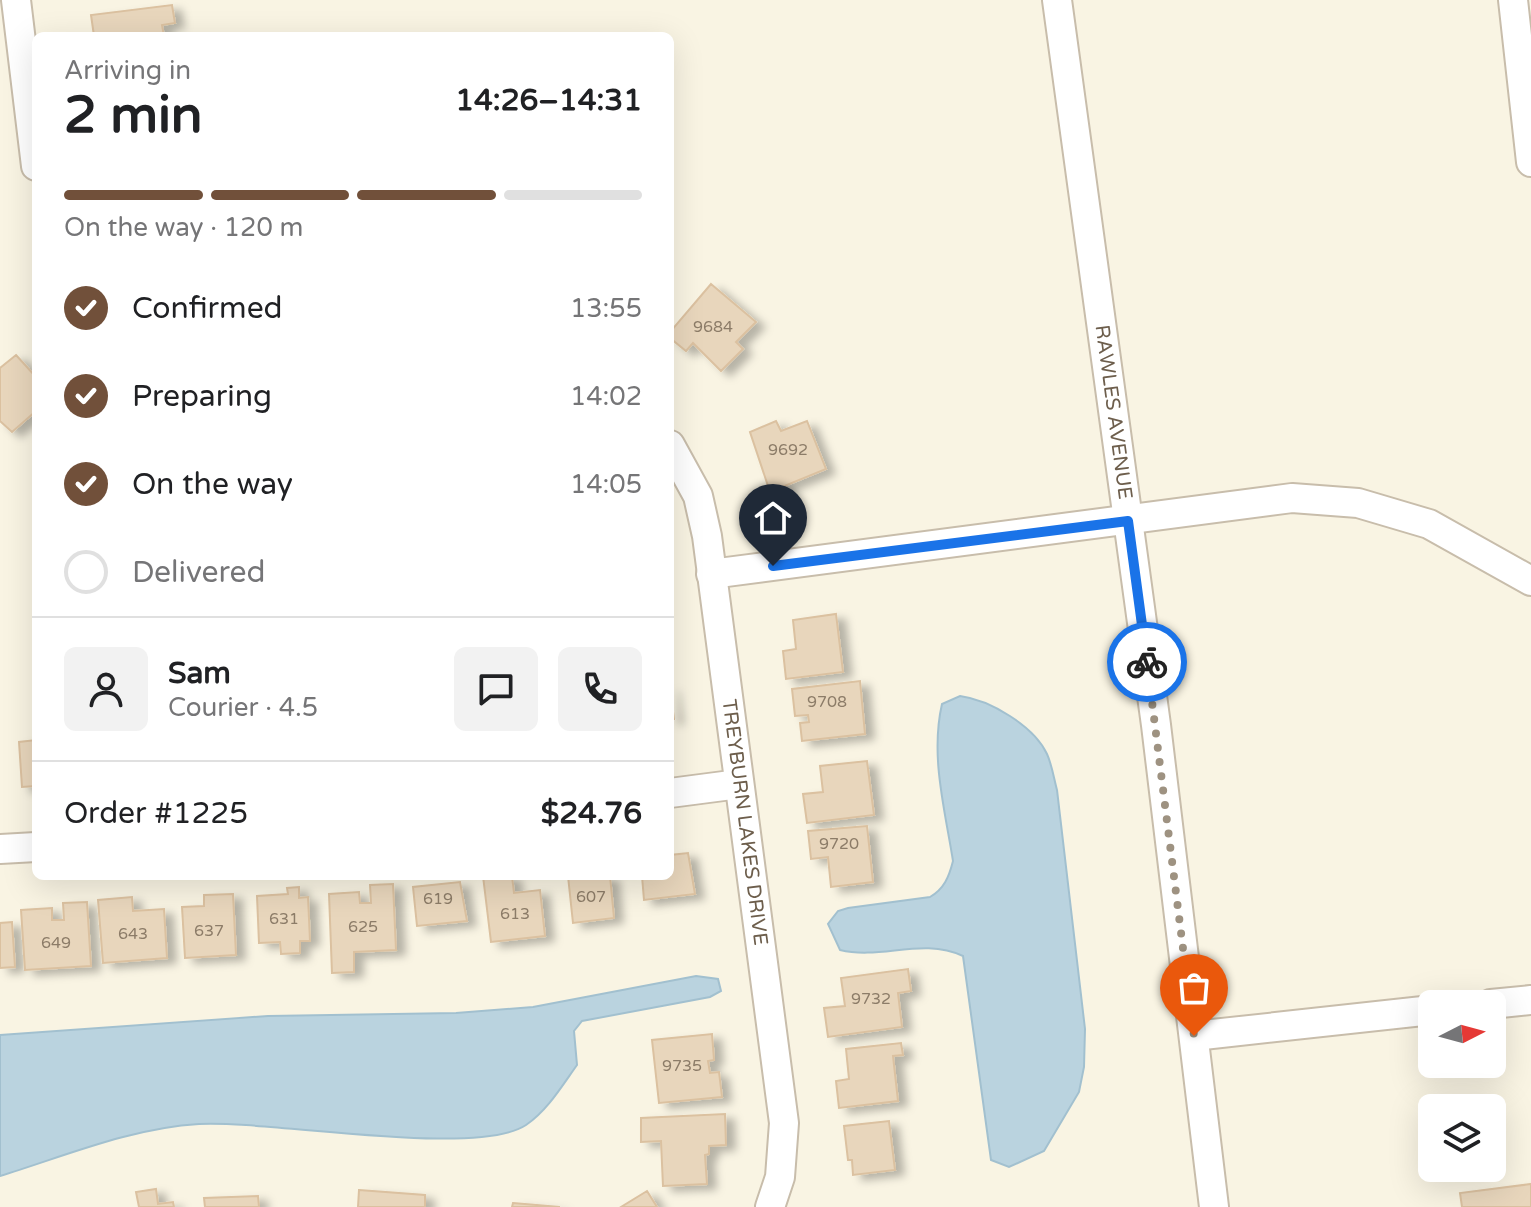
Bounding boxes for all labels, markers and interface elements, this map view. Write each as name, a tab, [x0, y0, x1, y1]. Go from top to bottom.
text: Arriving in	[64, 55, 191, 86]
text: 14:26–14:31	[455, 82, 642, 119]
text: 2 min	[64, 84, 203, 147]
text: On the way · 120 m	[64, 212, 303, 243]
icon: check	[64, 286, 108, 330]
text: Confirmed	[132, 290, 283, 327]
text: 13:55	[570, 293, 642, 324]
house number: 9684	[693, 317, 733, 337]
street label: RAWLES AVENUE	[1089, 323, 1137, 501]
icon: check	[64, 374, 108, 418]
text: Preparing	[132, 378, 272, 415]
text: 14:02	[570, 381, 642, 412]
house number: 9692	[768, 440, 808, 460]
icon: check	[64, 462, 108, 506]
text: On the way	[132, 466, 293, 503]
text: 14:05	[570, 469, 642, 500]
pin	[739, 484, 807, 566]
icon: home	[751, 496, 795, 540]
text: Delivered	[132, 554, 266, 591]
courier	[1107, 622, 1187, 702]
icon: bike	[1125, 640, 1169, 684]
button: person	[64, 647, 148, 731]
button: chat	[454, 647, 538, 731]
button: phone	[558, 647, 642, 731]
text: Sam	[168, 655, 231, 692]
text: Courier · 4.5	[168, 692, 318, 723]
house number: 9708	[807, 692, 847, 712]
street label: TREYBURN LAKES DRIVE	[717, 698, 773, 947]
text: Order #1225	[64, 795, 248, 832]
text: $24.76	[541, 795, 642, 832]
house number: 9720	[819, 834, 859, 854]
house number: 607	[576, 887, 606, 907]
house number: 619	[423, 889, 453, 909]
house number: 613	[500, 904, 530, 924]
house number: 631	[269, 909, 299, 929]
house number: 625	[348, 917, 378, 937]
house number: 637	[194, 921, 224, 941]
house number: 643	[118, 924, 148, 944]
house number: 649	[41, 933, 71, 953]
pin	[1160, 954, 1228, 1036]
icon: bag	[1172, 966, 1216, 1010]
house number: 9732	[851, 989, 891, 1009]
north arrow	[1418, 990, 1506, 1078]
map controls	[1418, 990, 1506, 1182]
house number: 9735	[662, 1056, 702, 1076]
button: layers	[1418, 1094, 1506, 1182]

